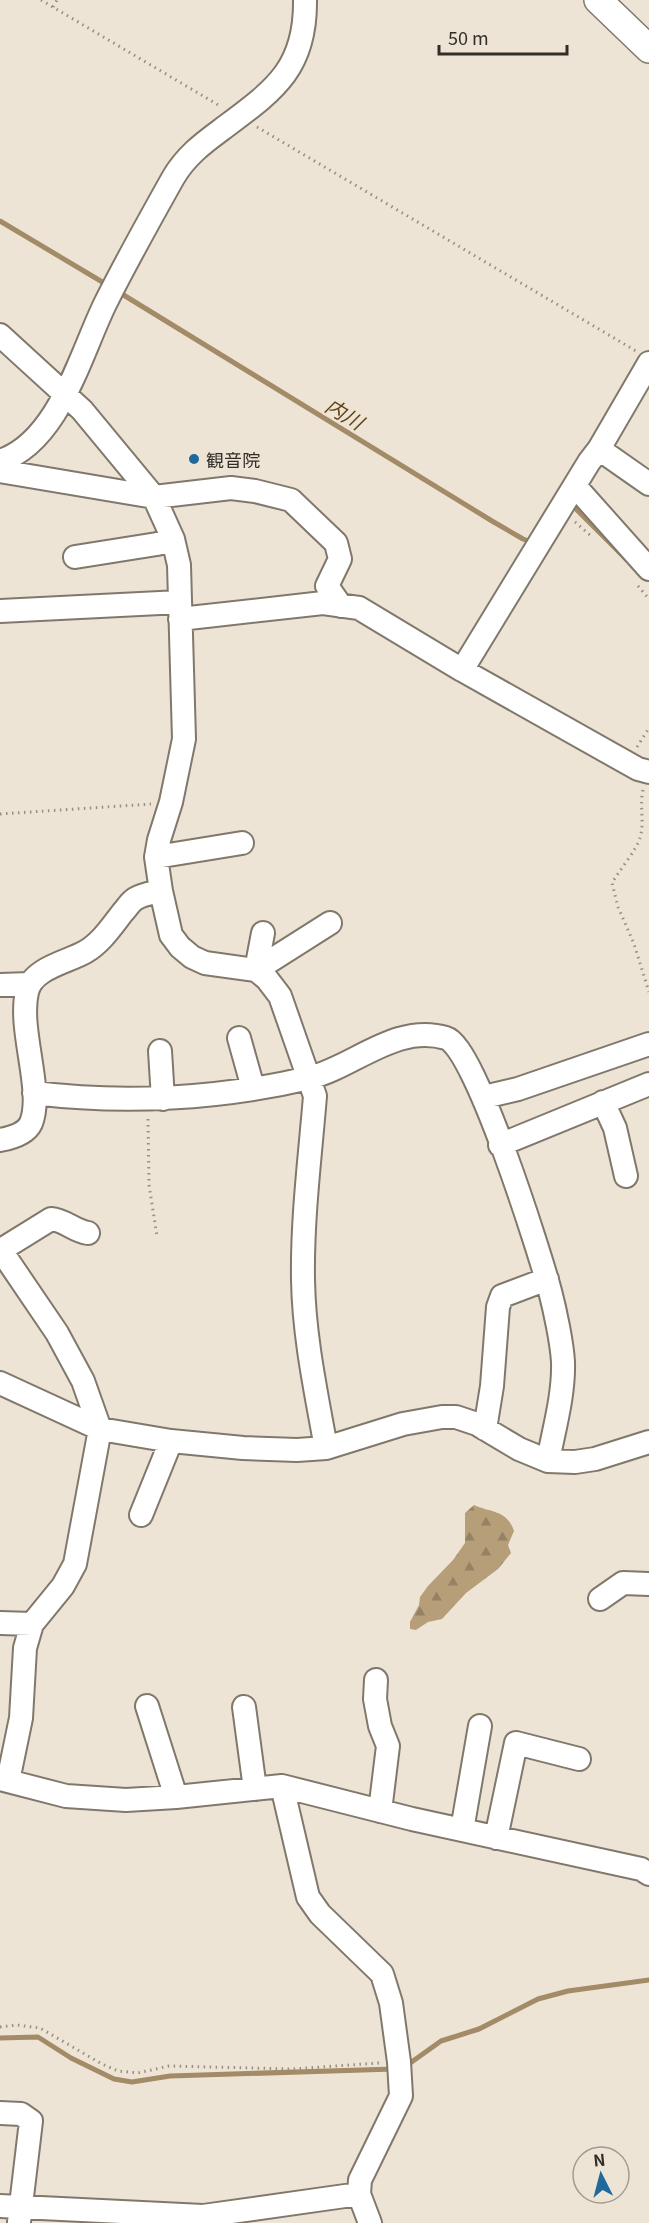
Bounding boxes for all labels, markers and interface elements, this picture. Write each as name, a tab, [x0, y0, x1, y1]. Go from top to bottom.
scale bar	[439, 18, 566, 56]
text: 50 m	[448, 24, 489, 50]
water label: 内川	[320, 390, 371, 437]
place label: 観音院	[206, 446, 260, 472]
marker: 観音院	[187, 452, 201, 466]
north arrow	[571, 2145, 631, 2205]
text: N	[592, 2147, 607, 2172]

